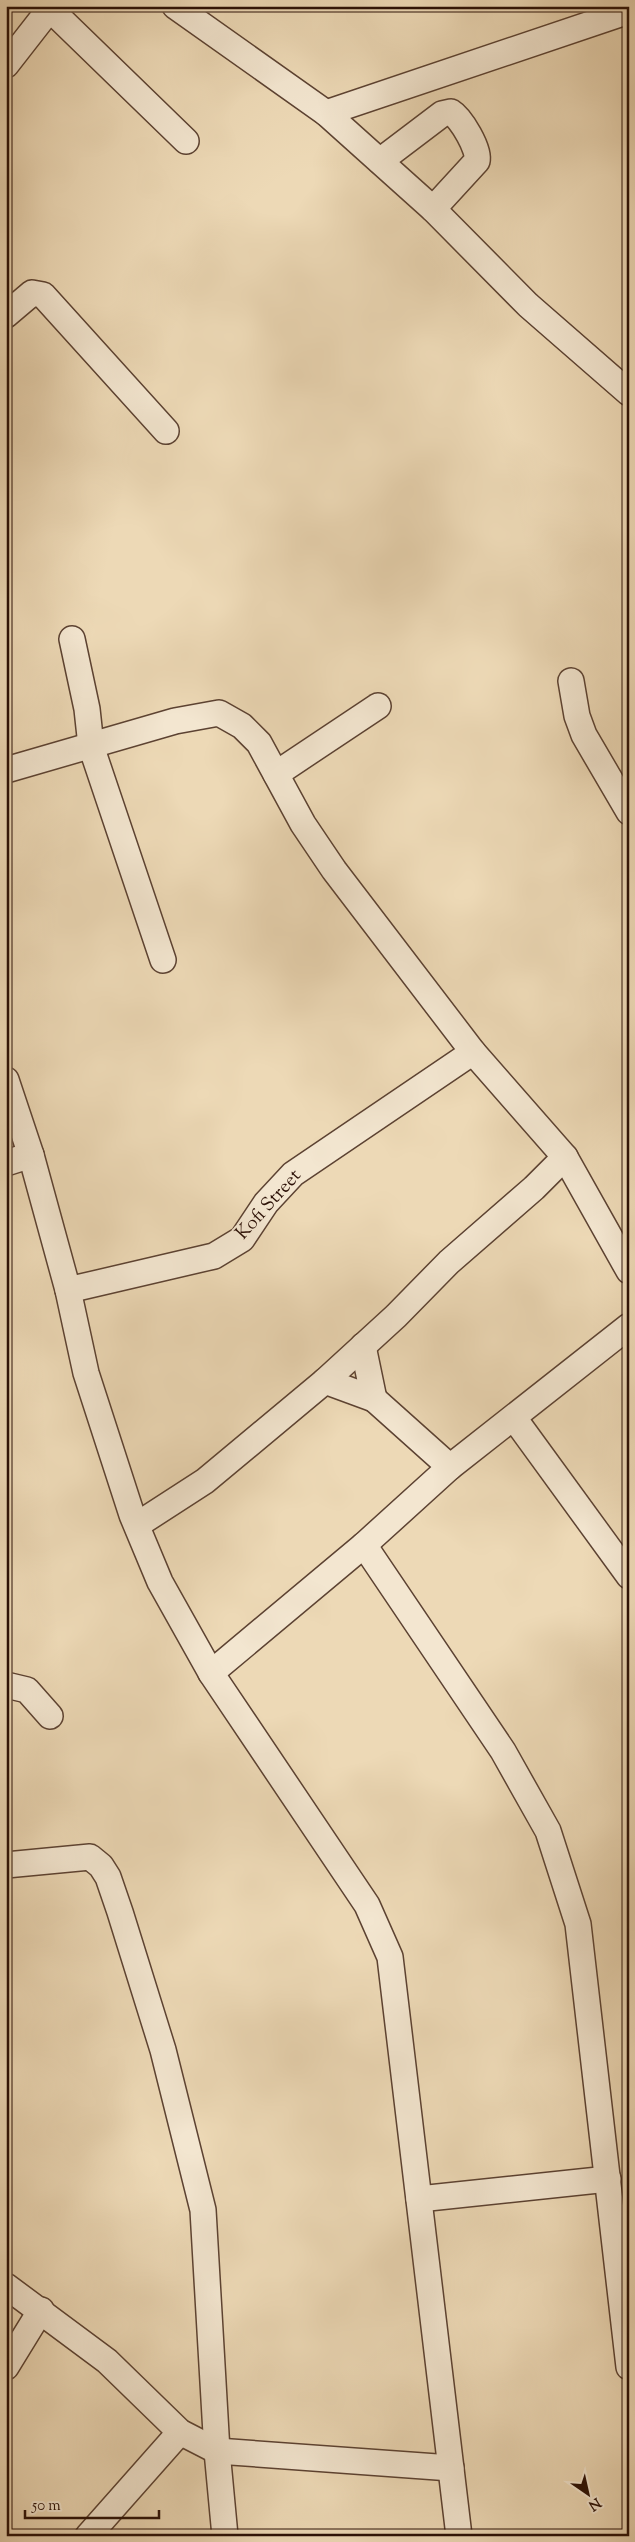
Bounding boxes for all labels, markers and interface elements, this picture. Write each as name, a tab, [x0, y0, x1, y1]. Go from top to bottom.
street label: Kofi Street	[230, 1163, 308, 1246]
north arrow	[562, 2470, 612, 2520]
scale bar	[25, 2487, 159, 2519]
text: N	[584, 2492, 604, 2515]
text: 50 m	[31, 2496, 61, 2517]

